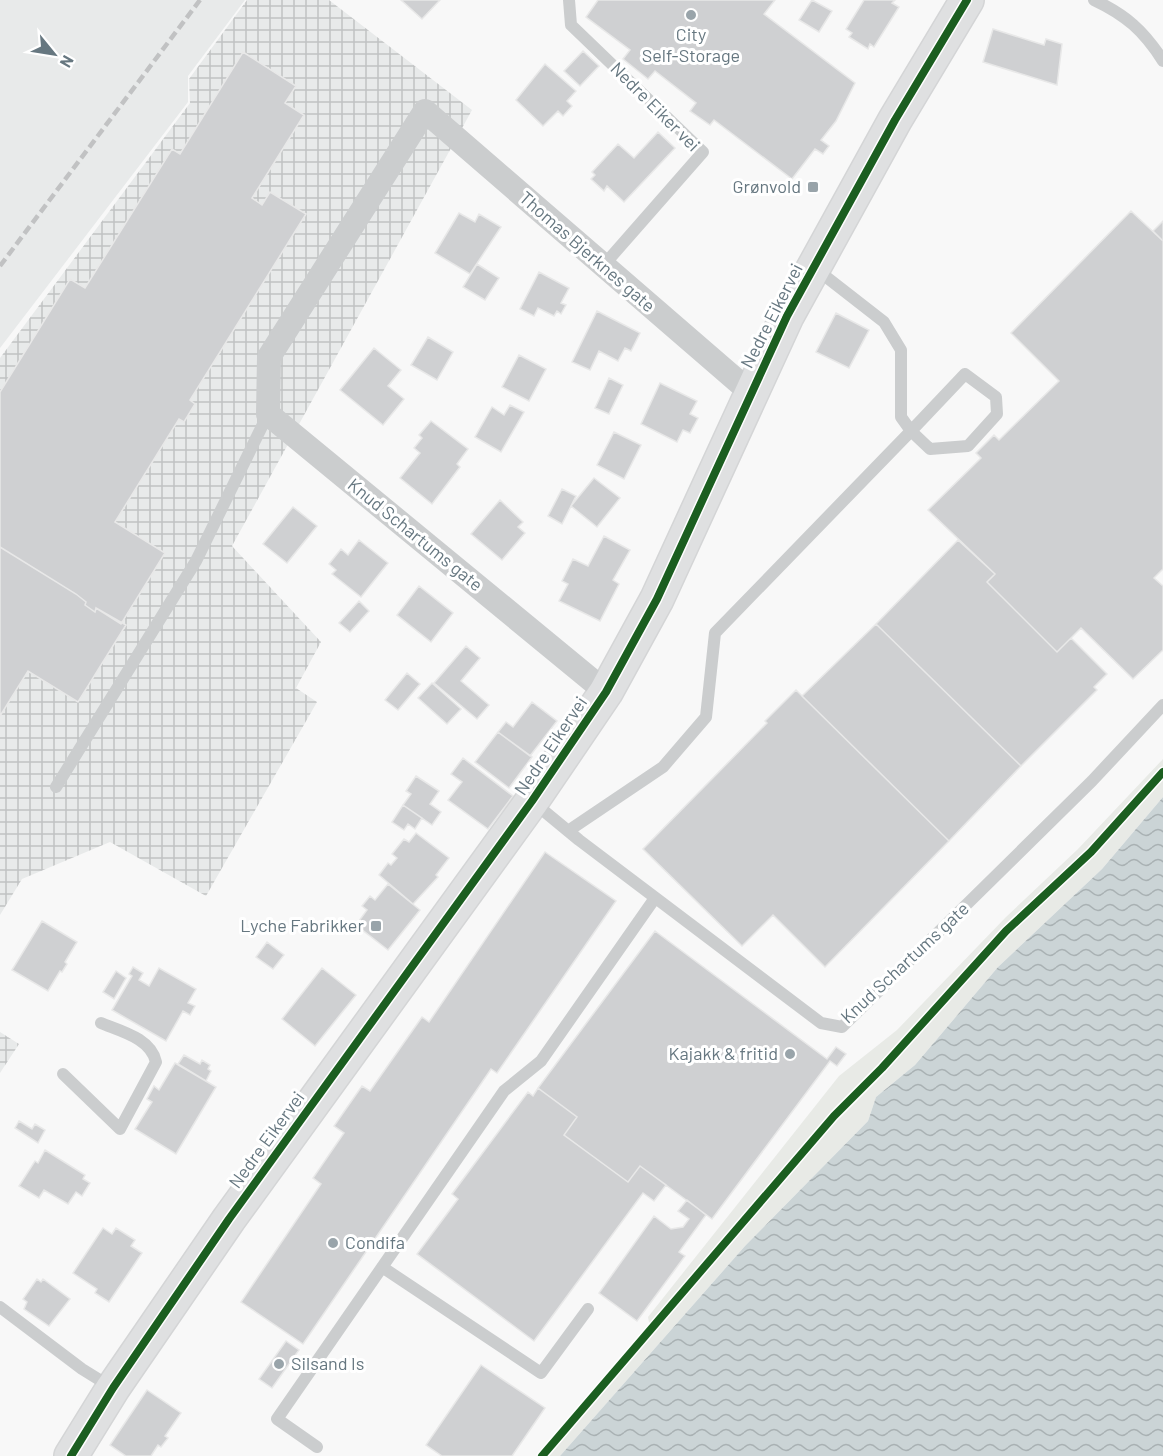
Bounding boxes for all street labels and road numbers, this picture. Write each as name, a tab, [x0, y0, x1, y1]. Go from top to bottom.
street label: Nedre Eiker vei	[606, 57, 705, 156]
street label: Thomas Bjerknes gate	[515, 186, 660, 316]
street label: Nedre Eikervei	[735, 260, 807, 372]
street label: Knud Schartums gate	[344, 473, 488, 595]
street label: Nedre Eikervei	[509, 692, 591, 799]
street label: Knud Schartums gate	[836, 897, 973, 1027]
street label: Nedre Eikervei	[224, 1087, 309, 1192]

